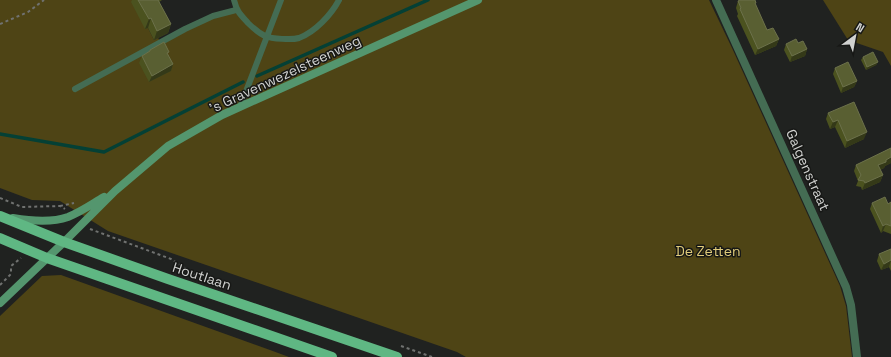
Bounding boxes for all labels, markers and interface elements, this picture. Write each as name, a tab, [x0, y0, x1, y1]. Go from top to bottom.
north arrow	[835, 16, 875, 56]
text: N	[853, 20, 867, 35]
street label: 's Gravenwezelsteenweg	[206, 31, 364, 117]
street label: Galgenstraat	[782, 126, 834, 214]
park label: De Zetten	[675, 242, 741, 260]
street label: Houtlaan	[170, 258, 234, 294]

